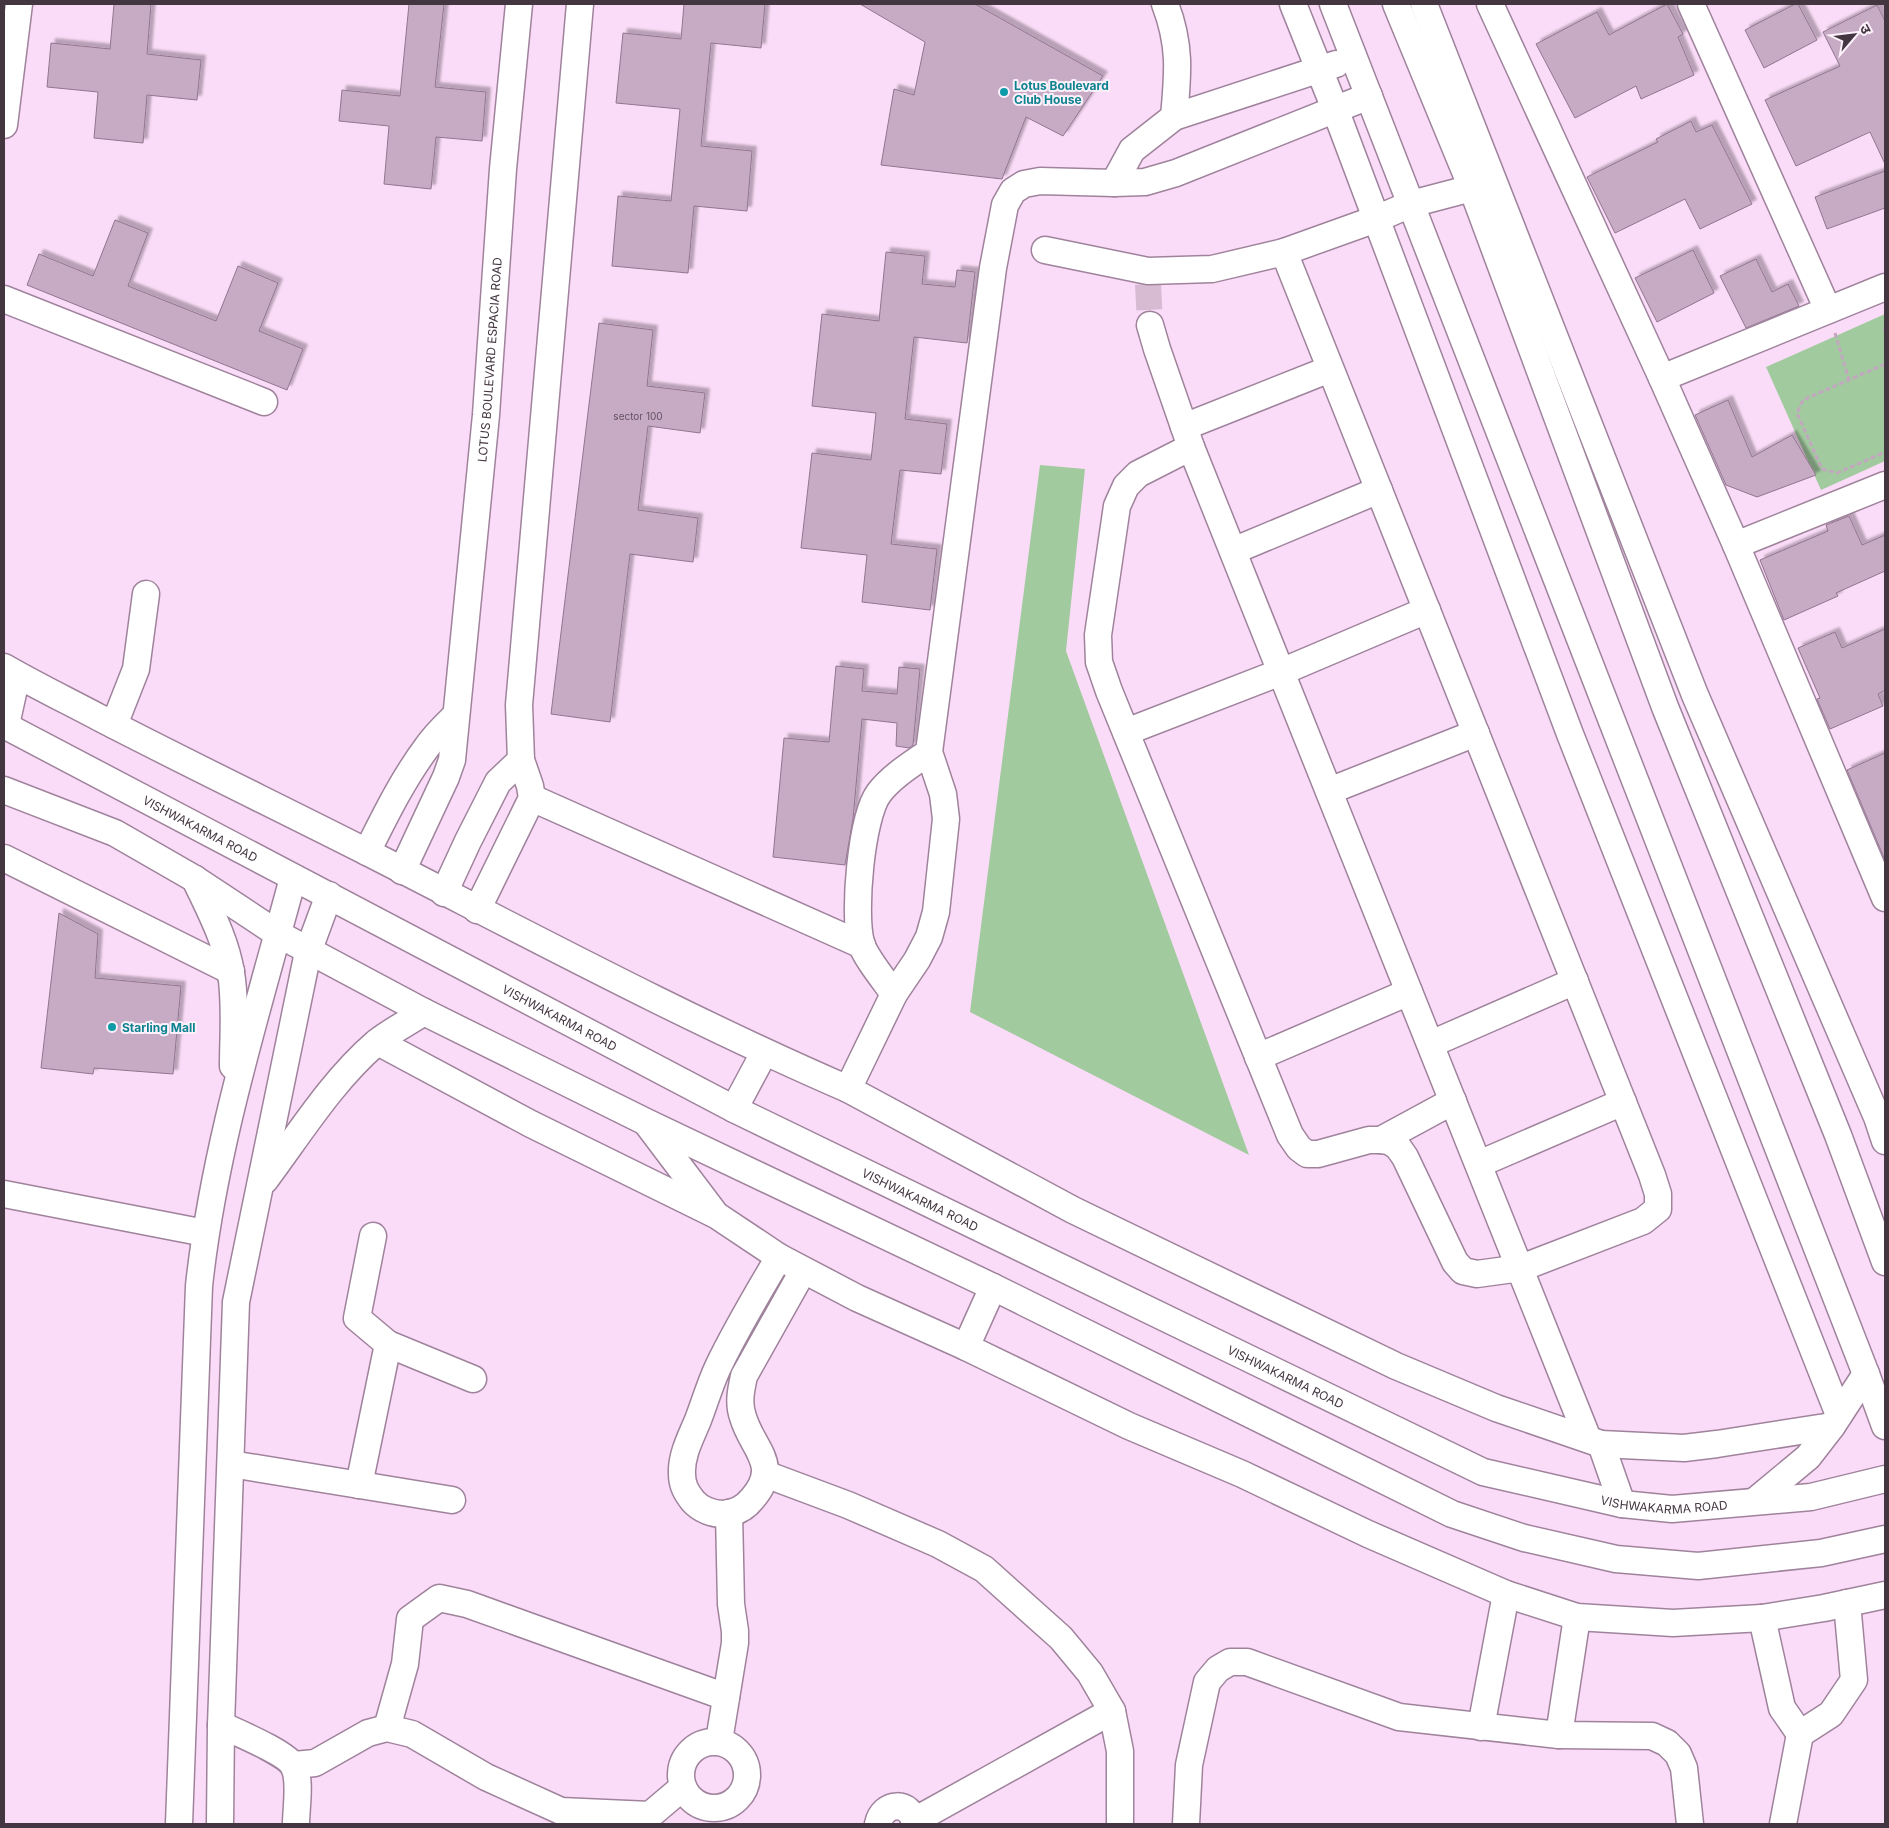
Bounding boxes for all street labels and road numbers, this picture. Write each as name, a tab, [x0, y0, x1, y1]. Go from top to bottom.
street label: LOTUS BOULEVARD ESPACIA ROAD	[474, 257, 504, 463]
street label: VISHWAKARMA ROAD	[141, 792, 260, 865]
street label: VISHWAKARMA ROAD	[500, 981, 620, 1054]
street label: VISHWAKARMA ROAD	[860, 1165, 981, 1234]
street label: VISHWAKARMA ROAD	[1225, 1342, 1346, 1411]
street label: VISHWAKARMA ROAD	[1599, 1492, 1728, 1516]

